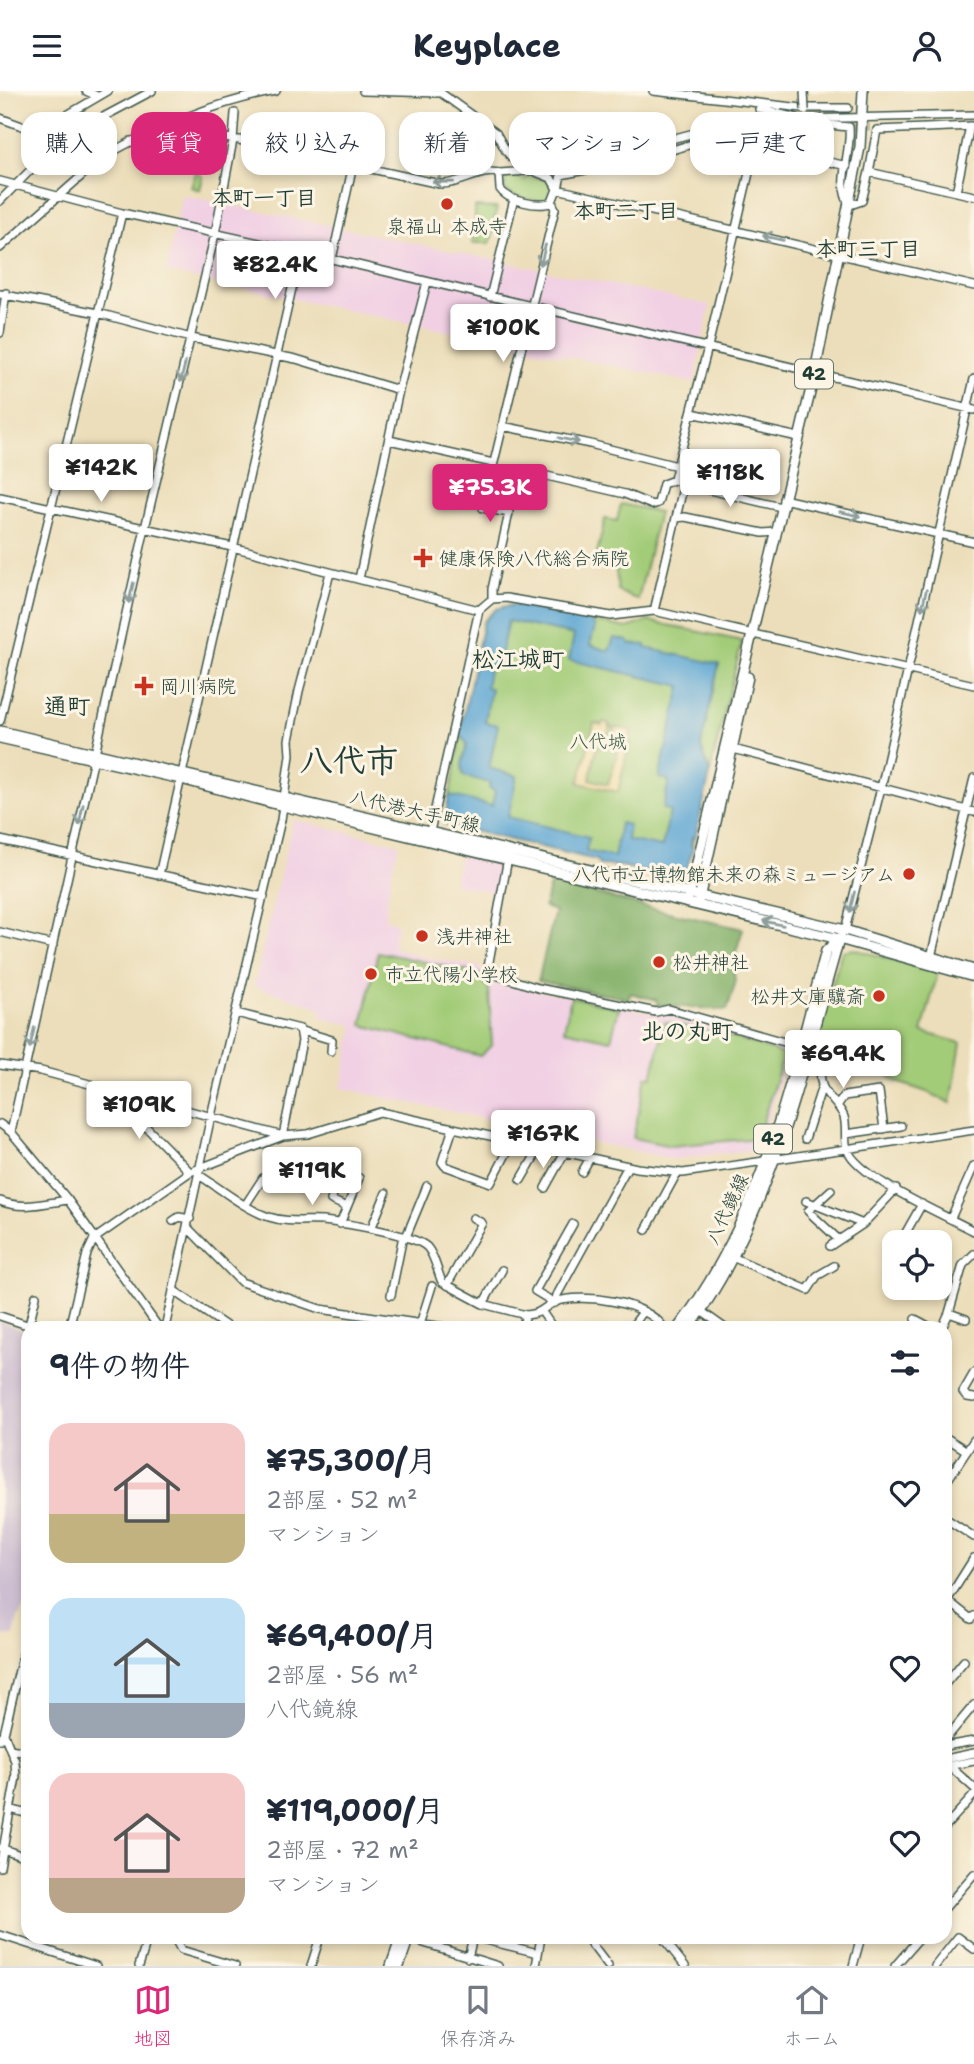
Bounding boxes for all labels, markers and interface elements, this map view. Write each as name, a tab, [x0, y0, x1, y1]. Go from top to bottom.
text: Keyplace	[413, 24, 561, 67]
icon: menu	[28, 27, 66, 65]
icon: person	[908, 27, 946, 65]
chip: 購入	[21, 112, 117, 175]
chip: 賃貸	[131, 112, 227, 175]
chip: 絞り込み	[241, 112, 385, 175]
chip: 新着	[399, 112, 495, 175]
chip: マンション	[509, 112, 676, 175]
chip: 一戸建て	[690, 112, 834, 175]
one-way arrow	[432, 175, 455, 189]
district label: 本町一丁目	[212, 184, 317, 212]
marker: 泉福山 本成寺	[439, 196, 455, 212]
district label: 本町二丁目	[574, 197, 679, 225]
place label: 泉福山 本成寺	[387, 214, 507, 239]
one-way arrow	[762, 231, 785, 245]
district label: 本町三丁目	[816, 235, 921, 263]
pin: ¥82.4K	[218, 241, 332, 301]
one-way arrow	[536, 243, 549, 265]
text: ¥82.4K	[233, 249, 317, 279]
pin: ¥100K	[454, 305, 552, 364]
text: ¥100K	[466, 312, 540, 342]
road number: 42	[795, 359, 833, 389]
one-way arrow	[176, 360, 189, 383]
one-way arrow	[557, 434, 580, 448]
pin: ¥142K	[52, 445, 150, 504]
pin: ¥118K	[681, 449, 779, 509]
text: ¥142K	[65, 452, 137, 482]
text: ¥118K	[696, 457, 764, 487]
pin: ¥75.3K	[433, 465, 547, 524]
text: ¥75.3K	[448, 472, 532, 502]
one-way arrow	[838, 507, 861, 521]
place label: 健康保険八代総合病院	[439, 546, 629, 571]
marker: 健康保険八代総合病院	[413, 548, 433, 568]
one-way arrow	[123, 582, 136, 604]
one-way arrow	[916, 588, 930, 611]
district label: 松江城町	[472, 644, 564, 674]
place label: 岡川病院	[160, 674, 236, 699]
marker: 岡川病院	[134, 676, 154, 696]
district label: 通町	[44, 691, 90, 721]
park label: 八代城	[569, 729, 627, 754]
district label: 八代市	[300, 738, 399, 783]
street label: 八代港大手町線	[347, 784, 483, 838]
one-way arrow	[73, 803, 87, 826]
place label: 八代市立博物館未来の森ミュージアム	[572, 862, 895, 887]
marker: 八代市立博物館未来の森ミュージアム	[901, 866, 917, 882]
one-way arrow	[845, 890, 858, 912]
one-way arrow	[762, 916, 785, 929]
place label: 浅井神社	[436, 924, 512, 949]
marker: 浅井神社	[414, 928, 430, 944]
place label: 松井神社	[673, 950, 749, 975]
marker: 松井神社	[651, 954, 667, 970]
place label: 市立代陽小学校	[385, 962, 518, 987]
marker: 市立代陽小学校	[363, 966, 379, 982]
place label: 松井文庫驥斎	[751, 984, 865, 1009]
marker: 松井文庫驥斎	[871, 988, 887, 1004]
district label: 北の丸町	[641, 1016, 733, 1046]
one-way arrow	[25, 1026, 38, 1049]
pin: ¥69.4K	[786, 1031, 900, 1090]
text: ¥69.4K	[801, 1038, 885, 1068]
pin: ¥109K	[90, 1081, 188, 1141]
text: ¥109K	[102, 1089, 176, 1119]
pin: ¥167K	[494, 1111, 592, 1170]
text: ¥167K	[507, 1118, 579, 1148]
road number: 42	[754, 1125, 792, 1154]
pin: ¥119K	[263, 1147, 361, 1207]
text: ¥119K	[278, 1155, 346, 1185]
street label: 八代鏡線	[700, 1169, 754, 1249]
map controls	[882, 1230, 952, 1300]
button: locate	[882, 1230, 952, 1300]
icon: filters	[886, 1344, 924, 1382]
text: 9件の物件	[49, 1345, 190, 1386]
text: ¥75,300/月	[266, 1440, 437, 1481]
icon: home	[105, 1451, 189, 1535]
icon: heart	[886, 1474, 924, 1512]
text: 2部屋 · 52 m²	[266, 1485, 418, 1515]
text: マンション	[266, 1519, 380, 1549]
text: ¥69,400/月	[266, 1615, 438, 1656]
icon: home	[105, 1626, 189, 1710]
icon: heart	[886, 1649, 924, 1687]
text: 2部屋 · 56 m²	[266, 1660, 418, 1690]
text: 八代鏡線	[266, 1694, 358, 1724]
text: ¥119,000/月	[266, 1790, 444, 1831]
icon: home	[105, 1801, 189, 1885]
icon: heart	[886, 1824, 924, 1862]
text: 2部屋 · 72 m²	[266, 1835, 419, 1865]
text: マンション	[266, 1869, 380, 1899]
tab: 地図	[134, 1981, 172, 2051]
tab: 保存済み	[440, 1981, 516, 2051]
tab: ホーム	[784, 1981, 840, 2051]

